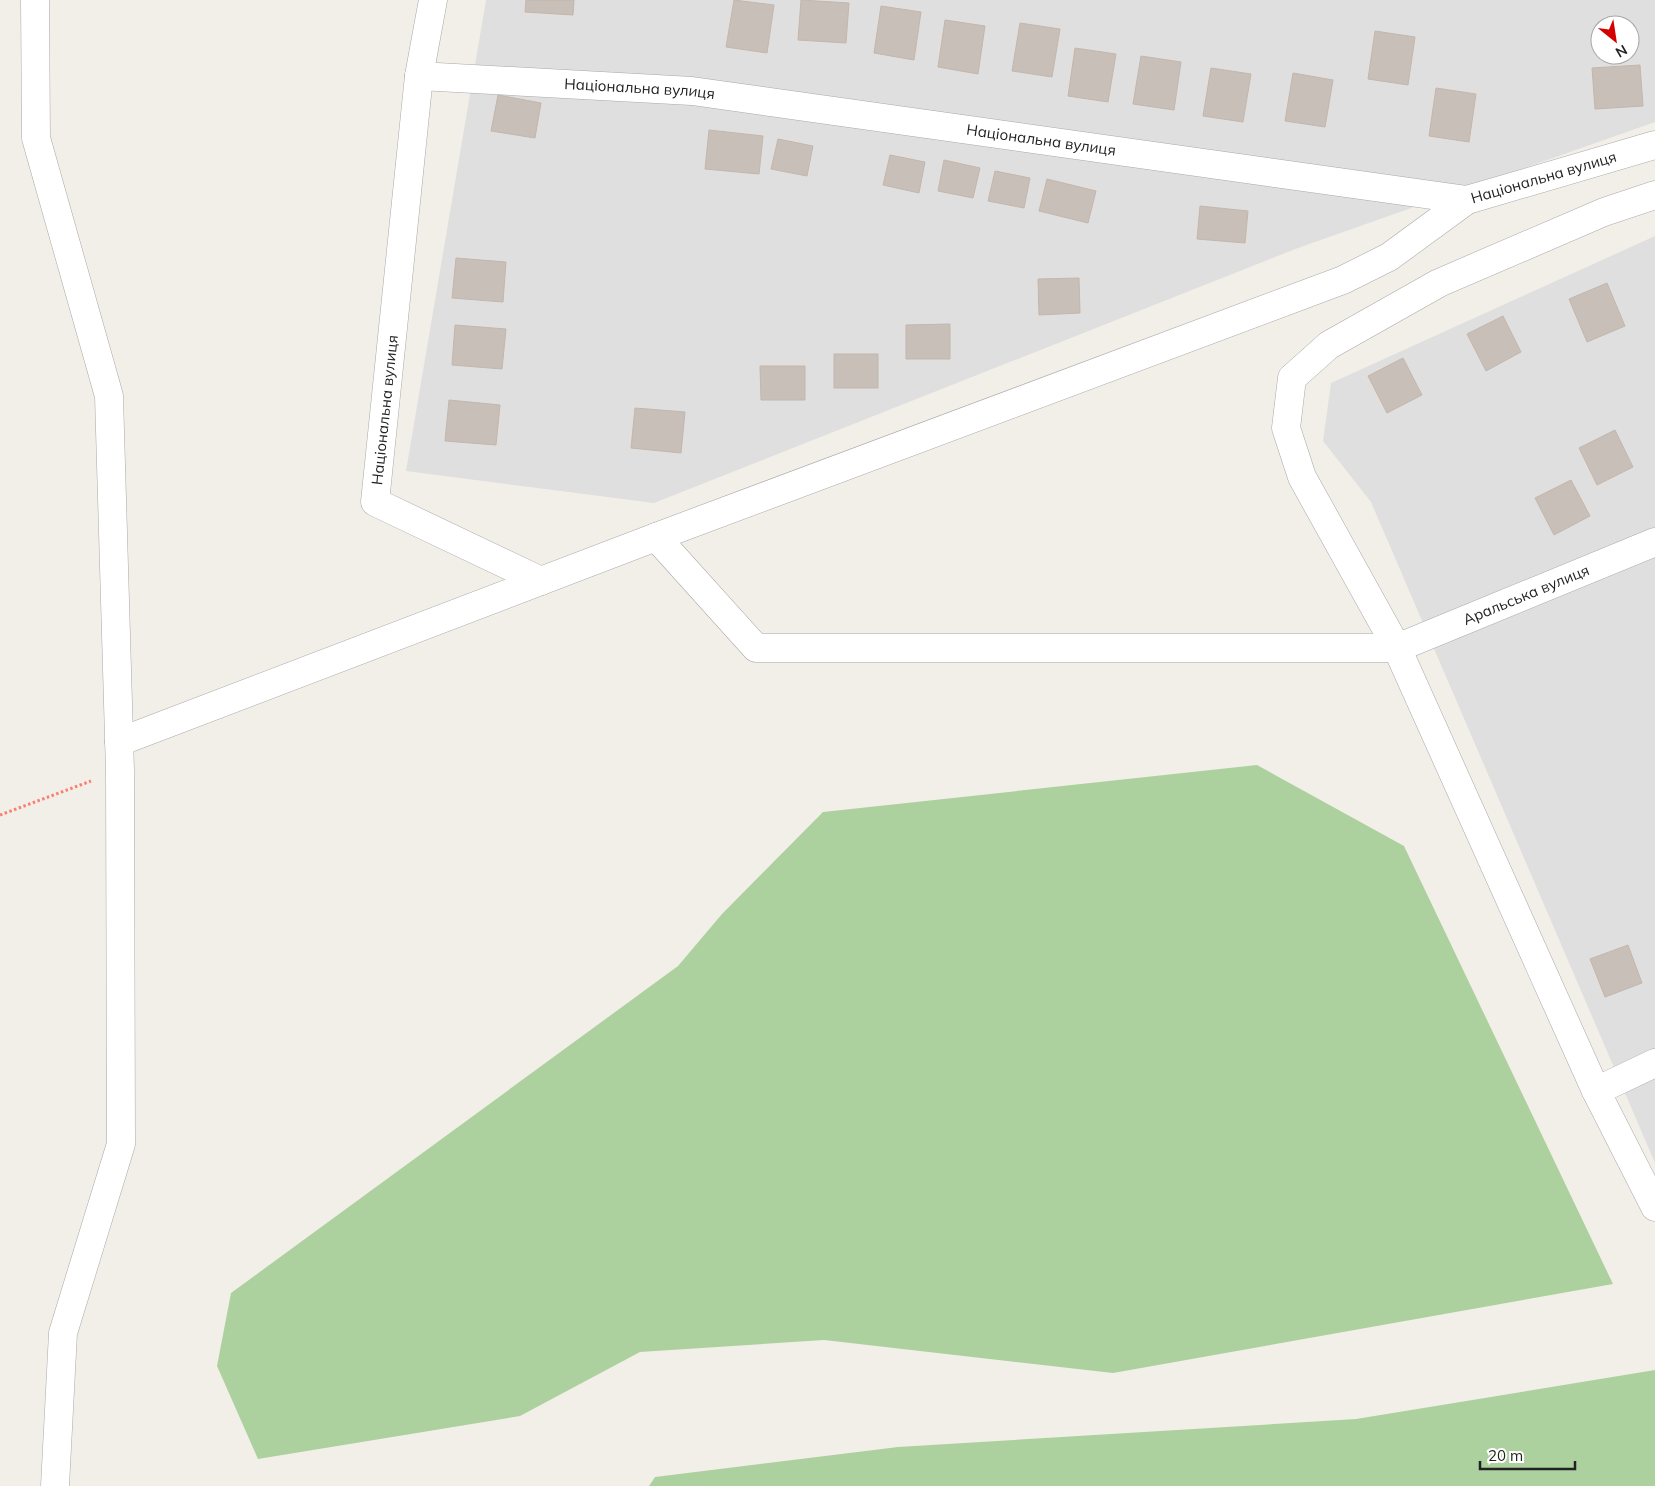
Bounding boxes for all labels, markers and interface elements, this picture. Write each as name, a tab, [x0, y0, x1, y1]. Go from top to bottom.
north arrow	[1590, 15, 1640, 65]
text: N	[1612, 41, 1631, 62]
street label: Національна вулиця	[564, 74, 716, 103]
street label: Національна вулиця	[965, 120, 1117, 160]
street label: Національна вулиця	[1469, 147, 1619, 207]
street label: Національна вулиця	[367, 334, 402, 486]
street label: Аральська вулиця	[1460, 560, 1592, 629]
scale bar	[1480, 1438, 1575, 1470]
text: 20 m	[1488, 1446, 1523, 1465]

